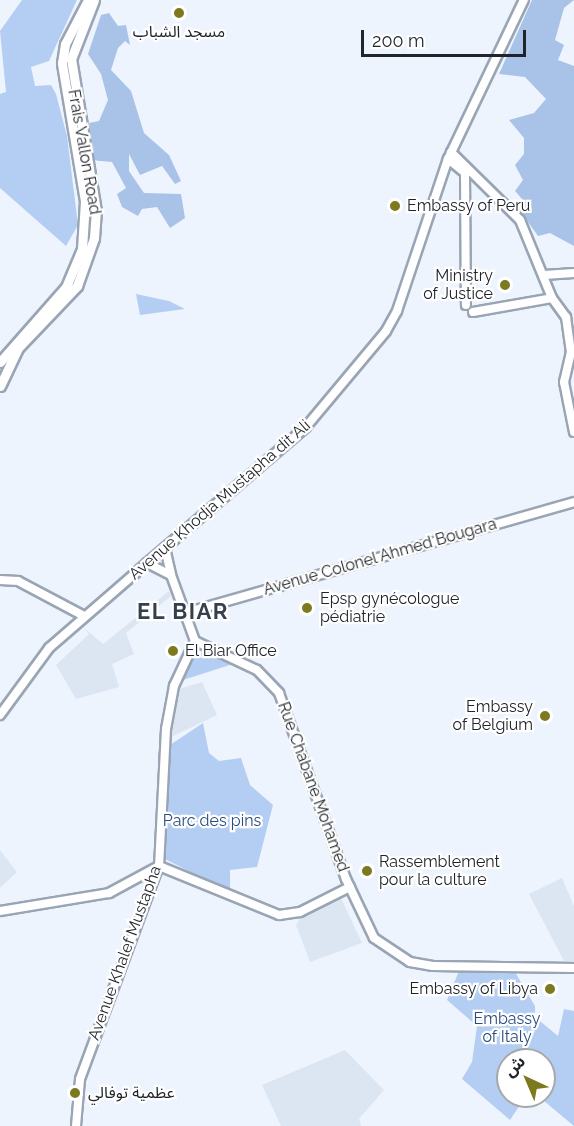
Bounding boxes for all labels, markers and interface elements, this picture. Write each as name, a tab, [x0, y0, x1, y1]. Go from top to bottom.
marker: مسجد الشباب	[172, 6, 186, 20]
scale bar	[364, 18, 529, 56]
place label: مسجد الشباب	[133, 22, 225, 42]
text: 200 m	[372, 30, 425, 51]
street label: Frais Vallon Road	[64, 88, 104, 216]
place label: Embassy of Peru	[407, 196, 531, 216]
marker: Embassy of Peru	[388, 199, 402, 213]
place label: Ministry of Justice	[422, 266, 493, 304]
marker: Ministry of Justice	[498, 278, 512, 292]
street label: Avenue Khodja Mustapha dit Ali	[125, 416, 315, 584]
street label: Avenue Colonel Ahmed Bougara	[261, 514, 499, 600]
place label: Epsp gynécologue pédiatrie	[320, 589, 459, 627]
district label: EL BIAR	[137, 599, 229, 625]
marker: Epsp gynécologue pédiatrie	[298, 599, 316, 617]
place label: El Biar Office	[185, 641, 278, 661]
marker: El Biar Office	[166, 644, 180, 658]
place label: Embassy of Belgium	[452, 697, 533, 735]
street label: Rue Chabane Mohamed	[273, 700, 353, 874]
marker: Embassy of Belgium	[538, 709, 552, 723]
park label: Parc des pins	[163, 811, 261, 831]
place label: Rassemblement pour la culture	[379, 852, 500, 890]
street label: Avenue Khalef Mustapha	[84, 863, 166, 1043]
marker: Rassemblement pour la culture	[360, 864, 374, 878]
place label: Embassy of Libya	[409, 979, 538, 999]
marker: Embassy of Libya	[543, 982, 557, 996]
park label: Embassy of Italy	[474, 1009, 540, 1047]
north arrow	[496, 1048, 556, 1108]
text: ش	[500, 1052, 529, 1081]
place label: عظمية توفالي	[88, 1083, 175, 1103]
marker: عظمية توفالي	[66, 1084, 84, 1102]

